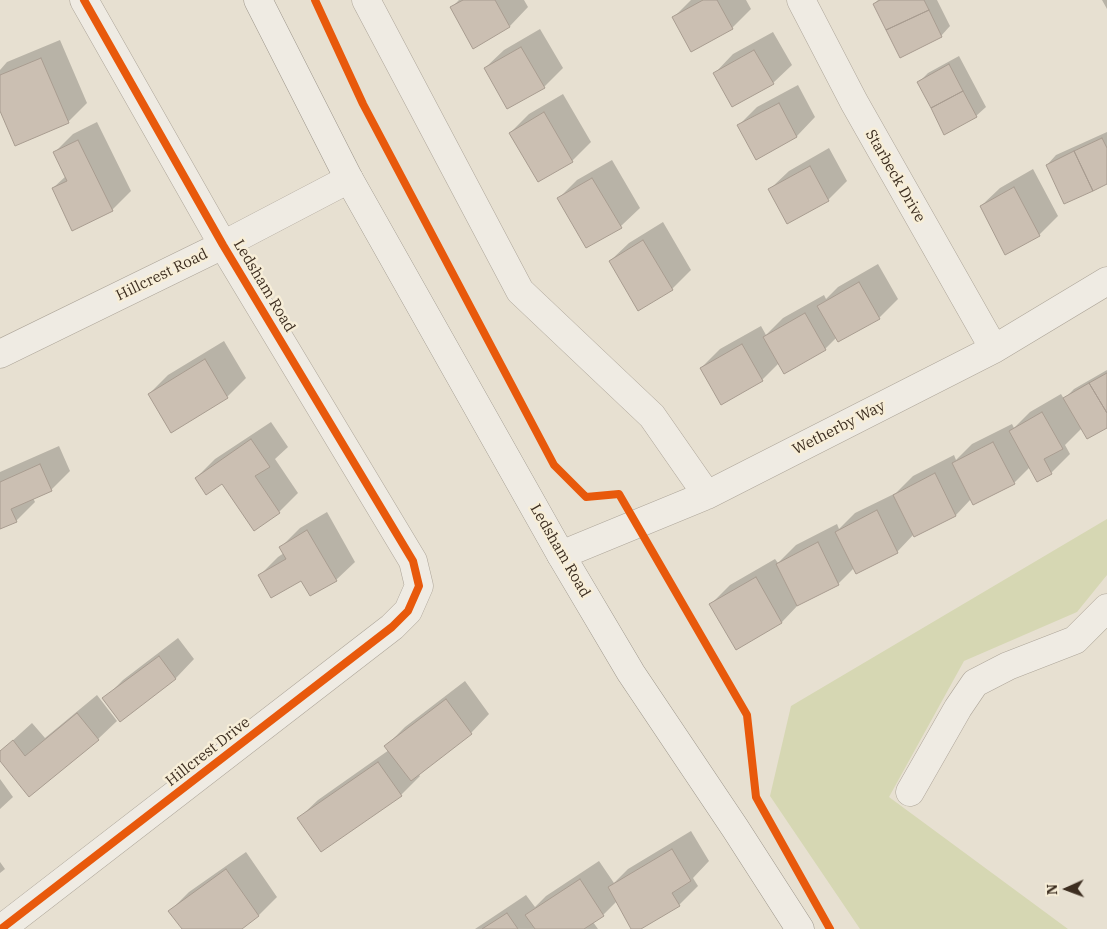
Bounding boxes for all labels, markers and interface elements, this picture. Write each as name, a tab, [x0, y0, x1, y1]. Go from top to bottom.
street label: Starbeck Drive	[861, 126, 929, 226]
street label: Ledsham Road	[229, 237, 299, 335]
street label: Hillcrest Road	[113, 245, 211, 305]
street label: Wetherby Way	[790, 397, 888, 459]
street label: Ledsham Road	[526, 501, 594, 601]
street label: Hillcrest Drive	[162, 714, 254, 790]
north arrow	[1042, 864, 1092, 914]
text: N	[1043, 884, 1061, 895]

